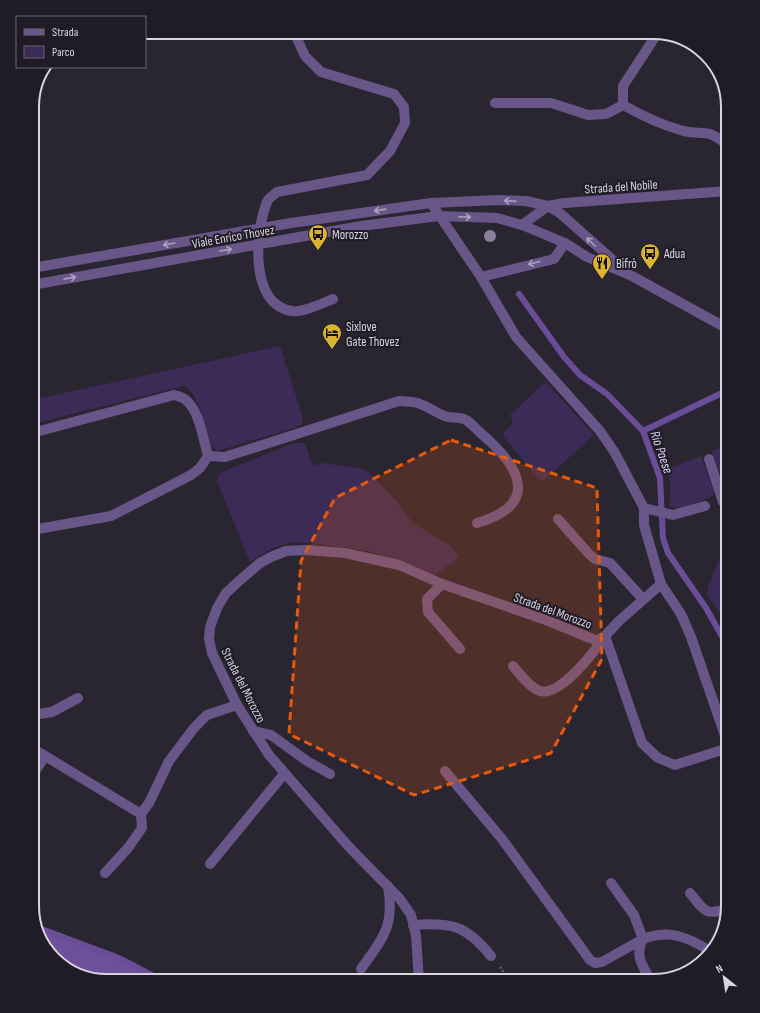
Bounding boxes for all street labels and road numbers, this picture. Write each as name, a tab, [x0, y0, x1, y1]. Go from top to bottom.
street label: Strada del Nobile	[584, 176, 658, 198]
street label: Viale Enrico Thovez	[191, 222, 276, 252]
street label: Strada del Morozzo	[511, 589, 594, 633]
street label: Strada del Morozzo	[217, 645, 269, 726]

